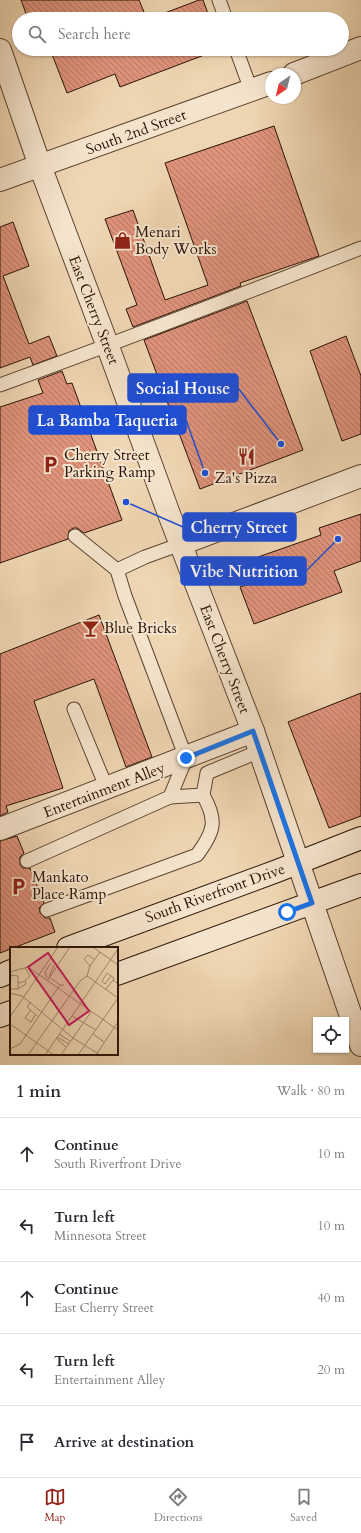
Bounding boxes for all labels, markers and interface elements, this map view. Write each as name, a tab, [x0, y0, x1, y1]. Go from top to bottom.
search box	[12, 12, 349, 56]
icon: search	[26, 23, 48, 45]
text: Search here	[58, 24, 131, 44]
north arrow	[265, 68, 301, 104]
street label: South 2nd Street	[83, 105, 189, 159]
place label: Menari Body Works	[135, 222, 216, 259]
shop icon: Menari Body Works	[112, 231, 132, 251]
street label: East Cherry Street	[64, 253, 124, 368]
callout: Social House	[128, 374, 238, 402]
text: Social House	[136, 378, 230, 400]
callout: La Bamba Taqueria	[29, 406, 186, 434]
text: La Bamba Taqueria	[36, 410, 178, 432]
place label: Cherry Street Parking Ramp	[64, 445, 156, 482]
restaurant icon: Za's Pizza	[236, 447, 256, 467]
parking icon: Cherry Street Parking Ramp	[41, 454, 61, 474]
place label: Za's Pizza	[215, 468, 278, 488]
callout: Cherry Street	[183, 513, 296, 541]
text: Cherry Street	[190, 517, 288, 539]
callout: Vibe Nutrition	[181, 557, 306, 585]
text: Vibe Nutrition	[190, 561, 299, 583]
street label: East Cherry Street	[195, 602, 255, 717]
bar icon: Blue Bricks	[81, 618, 101, 638]
place label: Blue Bricks	[104, 618, 177, 638]
route end	[177, 749, 195, 767]
street label: Entertainment Alley	[40, 758, 168, 822]
street label: South Riverfront Drive	[142, 858, 288, 928]
place label: Mankato Place Ramp	[32, 867, 106, 904]
parking icon: Mankato Place Ramp	[9, 876, 29, 896]
route start	[278, 903, 296, 921]
inset map	[10, 947, 118, 1055]
map controls	[313, 1017, 349, 1053]
button: locate	[313, 1017, 349, 1053]
text: 1 min	[16, 1080, 61, 1103]
text: Walk · 80 m	[277, 1082, 345, 1100]
text: Continue	[54, 1135, 119, 1155]
icon: ahead	[16, 1143, 38, 1165]
text: 10 m	[317, 1145, 345, 1163]
text: South Riverfront Drive	[54, 1155, 181, 1173]
text: Turn left	[54, 1207, 115, 1227]
icon: left	[16, 1215, 38, 1237]
text: 10 m	[317, 1217, 345, 1235]
text: Minnesota Street	[54, 1227, 146, 1245]
text: Continue	[54, 1279, 119, 1299]
icon: ahead	[16, 1287, 38, 1309]
text: 40 m	[317, 1289, 345, 1307]
text: East Cherry Street	[54, 1299, 154, 1317]
text: Turn left	[54, 1351, 115, 1371]
icon: left	[16, 1359, 38, 1381]
text: 20 m	[317, 1361, 345, 1379]
text: Entertainment Alley	[54, 1371, 165, 1389]
icon: arrive	[16, 1431, 38, 1453]
text: Arrive at destination	[54, 1432, 194, 1452]
tab: Map	[44, 1486, 66, 1525]
tab: Directions	[154, 1486, 202, 1525]
tab: Saved	[290, 1486, 317, 1525]

